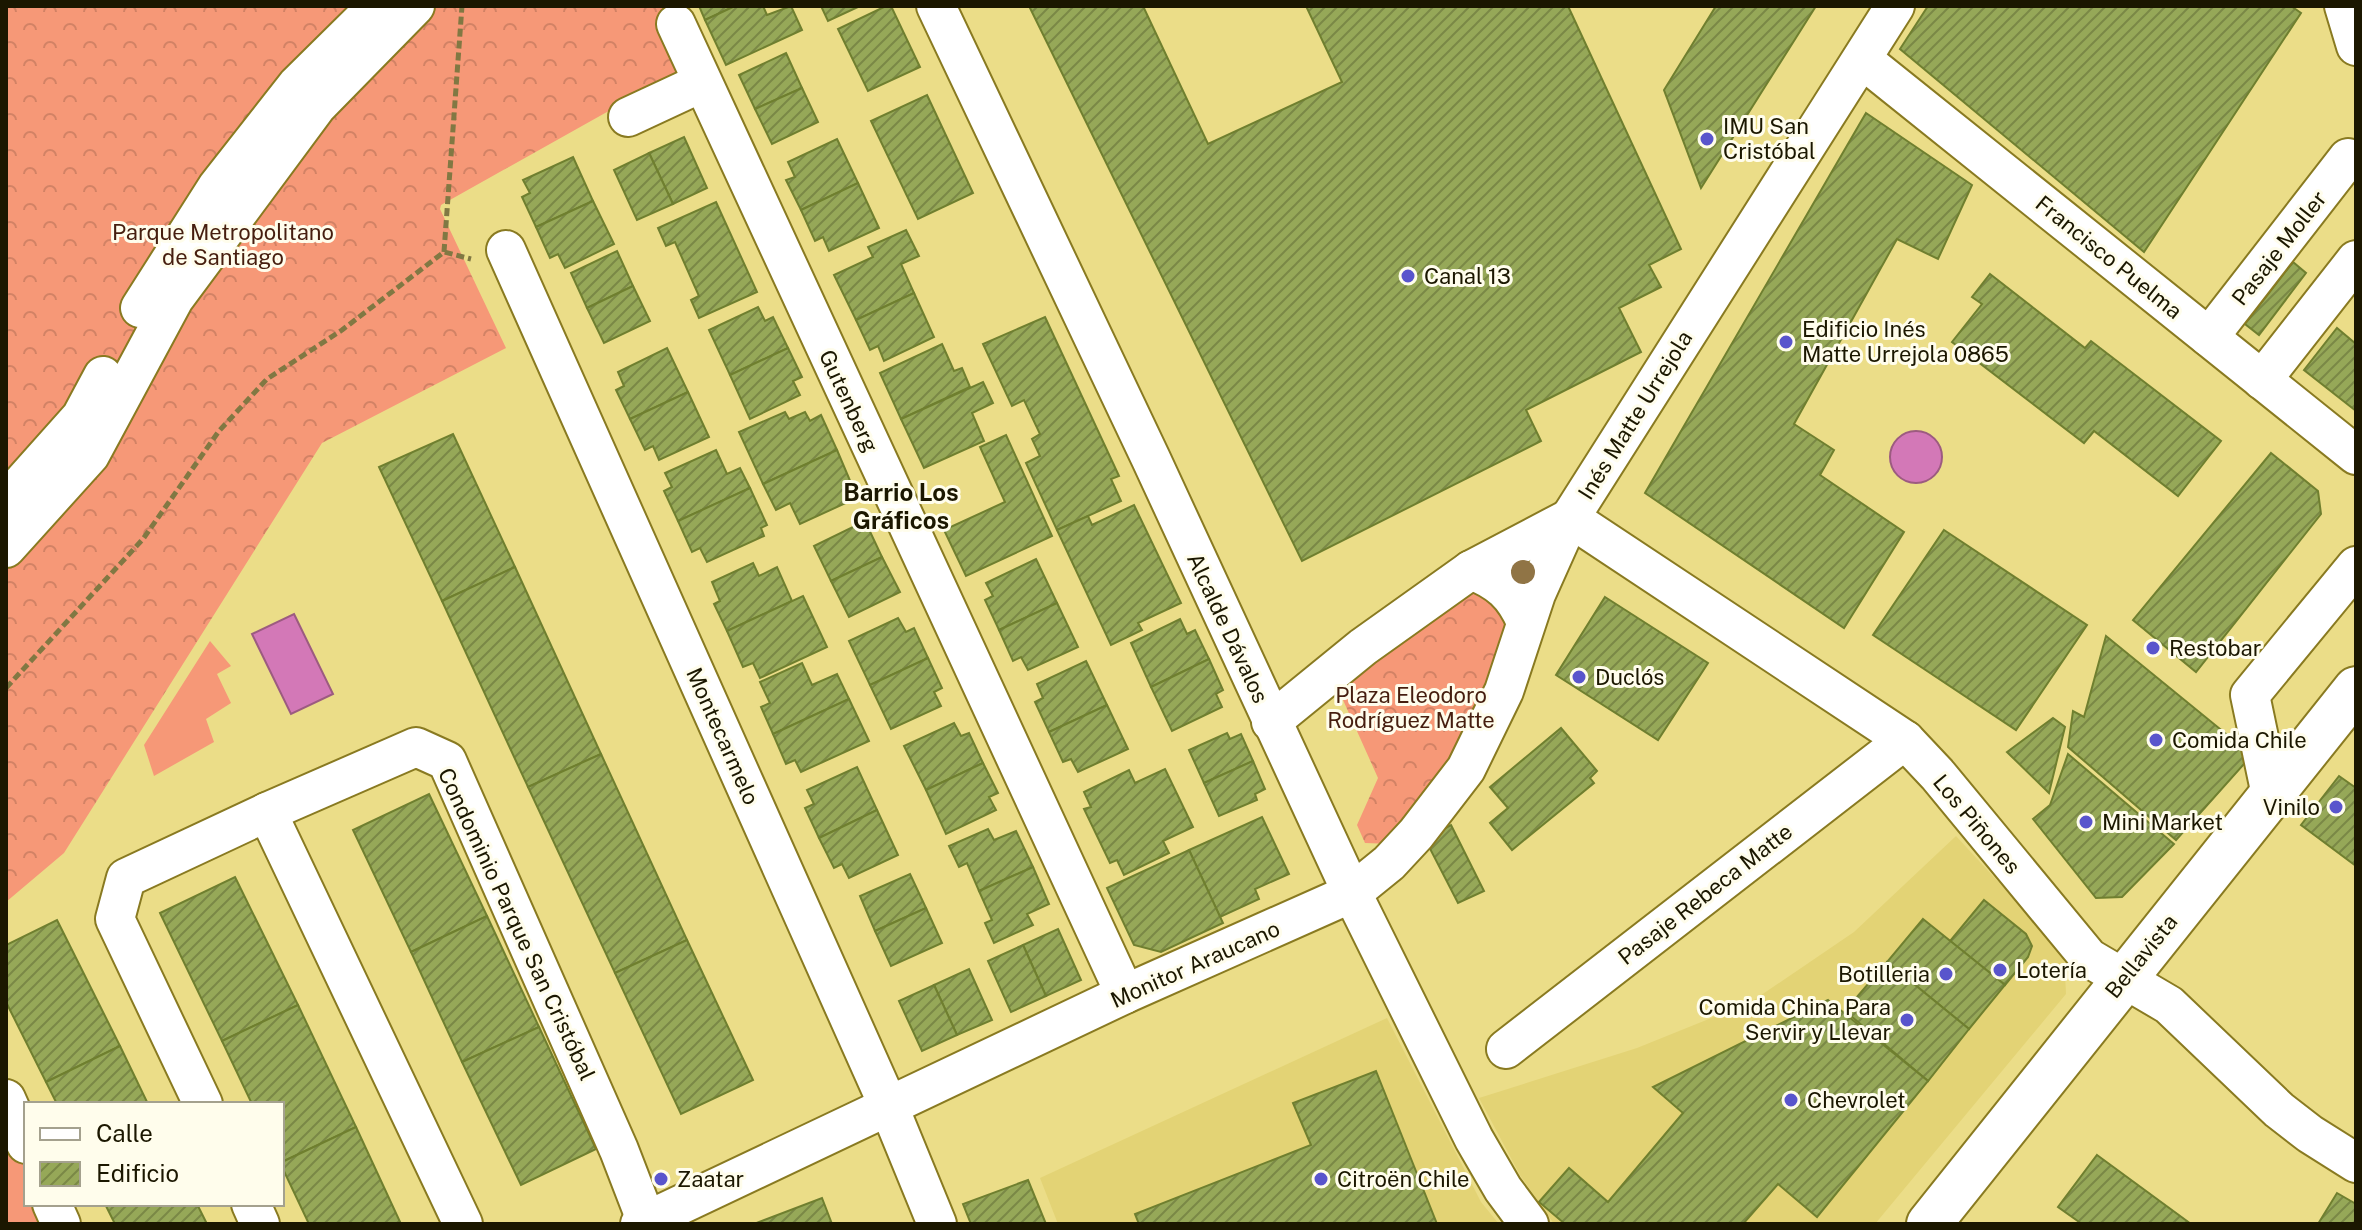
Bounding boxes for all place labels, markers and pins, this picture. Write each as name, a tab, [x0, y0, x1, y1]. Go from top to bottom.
place label: IMU San Cristóbal	[1723, 113, 1816, 164]
marker: IMU San Cristóbal	[1698, 130, 1716, 148]
place label: Canal 13	[1424, 263, 1511, 289]
marker: Canal 13	[1399, 267, 1417, 285]
place label: Edificio Inés Matte Urrejola 0865	[1802, 316, 2009, 367]
marker: Edificio Inés Matte Urrejola 0865	[1777, 333, 1795, 351]
place label: Restobar	[2169, 635, 2261, 661]
marker: Restobar	[2144, 639, 2162, 657]
place label: Duclós	[1595, 664, 1664, 690]
marker: Duclós	[1570, 668, 1588, 686]
place label: Comida Chile	[2172, 727, 2307, 753]
marker: Comida Chile	[2147, 731, 2165, 749]
place label: Vinilo	[2263, 794, 2320, 820]
marker: Vinilo	[2327, 798, 2345, 816]
place label: Mini Market	[2102, 809, 2223, 835]
marker: Mini Market	[2077, 813, 2095, 831]
place label: Lotería	[2016, 957, 2087, 983]
place label: Botilleria	[1838, 961, 1930, 987]
marker: Lotería	[1991, 961, 2009, 979]
marker: Botilleria	[1937, 965, 1955, 983]
place label: Comida China Para Servir y Llevar	[1698, 994, 1891, 1045]
marker: Comida China Para Servir y Llevar	[1898, 1011, 1916, 1029]
place label: Chevrolet	[1807, 1087, 1906, 1113]
marker: Chevrolet	[1782, 1091, 1800, 1109]
place label: Zaatar	[677, 1166, 744, 1192]
place label: Citroën Chile	[1337, 1166, 1470, 1192]
marker: Zaatar	[652, 1170, 670, 1188]
marker: Citroën Chile	[1312, 1170, 1330, 1188]

